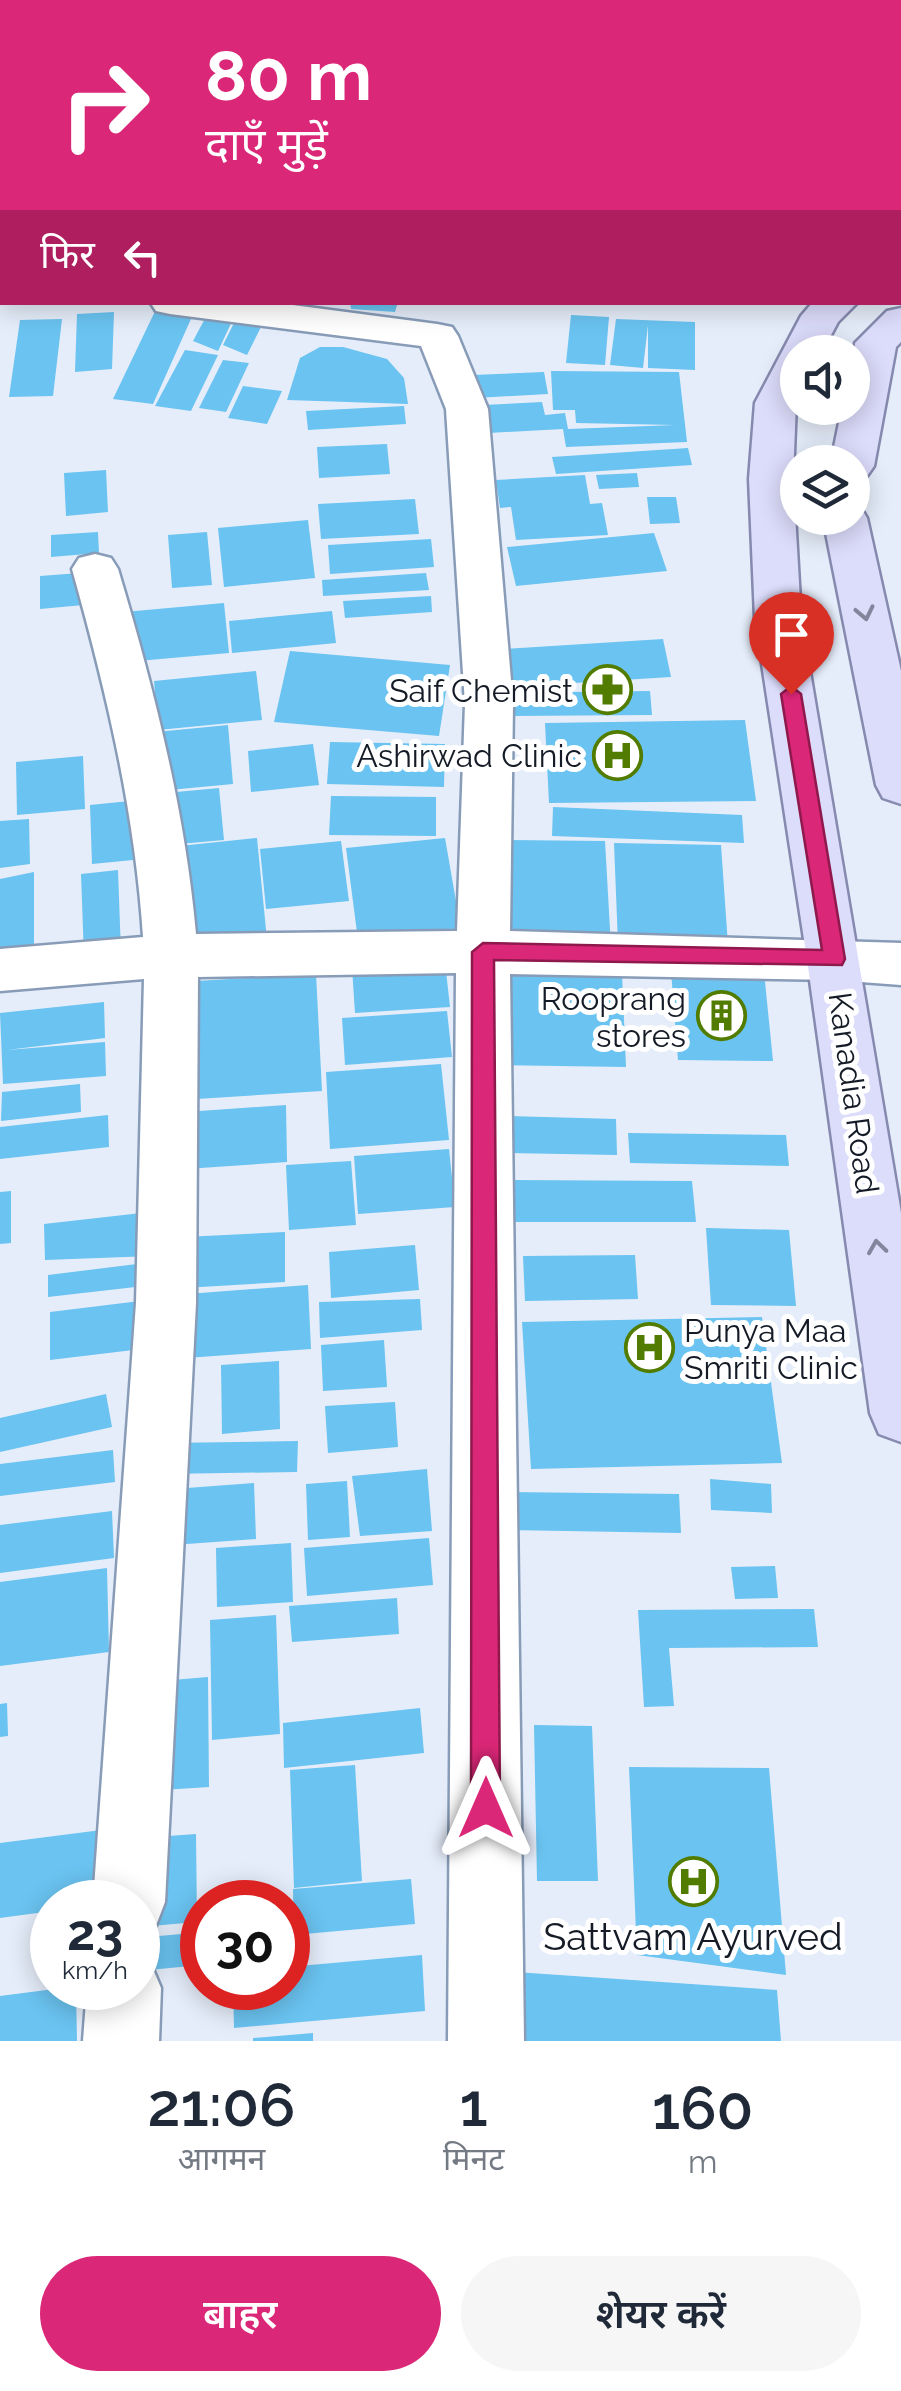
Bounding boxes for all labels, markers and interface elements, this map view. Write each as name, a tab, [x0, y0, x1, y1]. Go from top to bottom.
text: 80 m	[205, 34, 372, 116]
icon: right	[40, 40, 170, 170]
text: दाएँ मुड़ें	[205, 118, 328, 171]
icon: left	[115, 230, 170, 285]
text: फिर	[40, 232, 95, 277]
map controls	[780, 335, 870, 535]
button: sound	[780, 335, 870, 425]
button: layers	[780, 445, 870, 535]
pin	[749, 592, 834, 695]
one-way arrow	[853, 604, 874, 621]
icon: arrive	[764, 607, 819, 662]
pharmacy icon: Saif Chemist	[582, 664, 634, 716]
place label: Saif Chemist	[389, 672, 573, 709]
hospital icon: Ashirwad Clinic	[591, 729, 643, 781]
place label: Ashirwad Clinic	[356, 737, 582, 774]
place label: Rooprang stores	[541, 980, 686, 1054]
building icon: Rooprang stores	[695, 990, 747, 1042]
street label: Kanadia Road	[822, 990, 886, 1196]
one-way arrow	[867, 1239, 888, 1256]
place label: Punya Maa Smriti Clinic	[684, 1312, 858, 1386]
hospital icon: Punya Maa Smriti Clinic	[623, 1322, 675, 1374]
position arrow	[434, 1756, 538, 1860]
hospital icon: Sattvam Ayurved	[667, 1856, 719, 1908]
speed limit sign: 30	[180, 1880, 310, 2010]
text: 23	[67, 1903, 123, 1962]
place label: Sattvam Ayurved	[543, 1914, 843, 1959]
text: km/h	[62, 1955, 128, 1985]
text: 21:06	[148, 2070, 295, 2140]
text: 1	[460, 2070, 488, 2140]
text: 160	[652, 2073, 753, 2143]
text: आगमन	[178, 2140, 265, 2177]
text: मिनट	[443, 2140, 504, 2177]
text: m	[688, 2143, 717, 2180]
button: बाहर	[40, 2256, 441, 2371]
button: शेयर करें	[461, 2256, 861, 2371]

